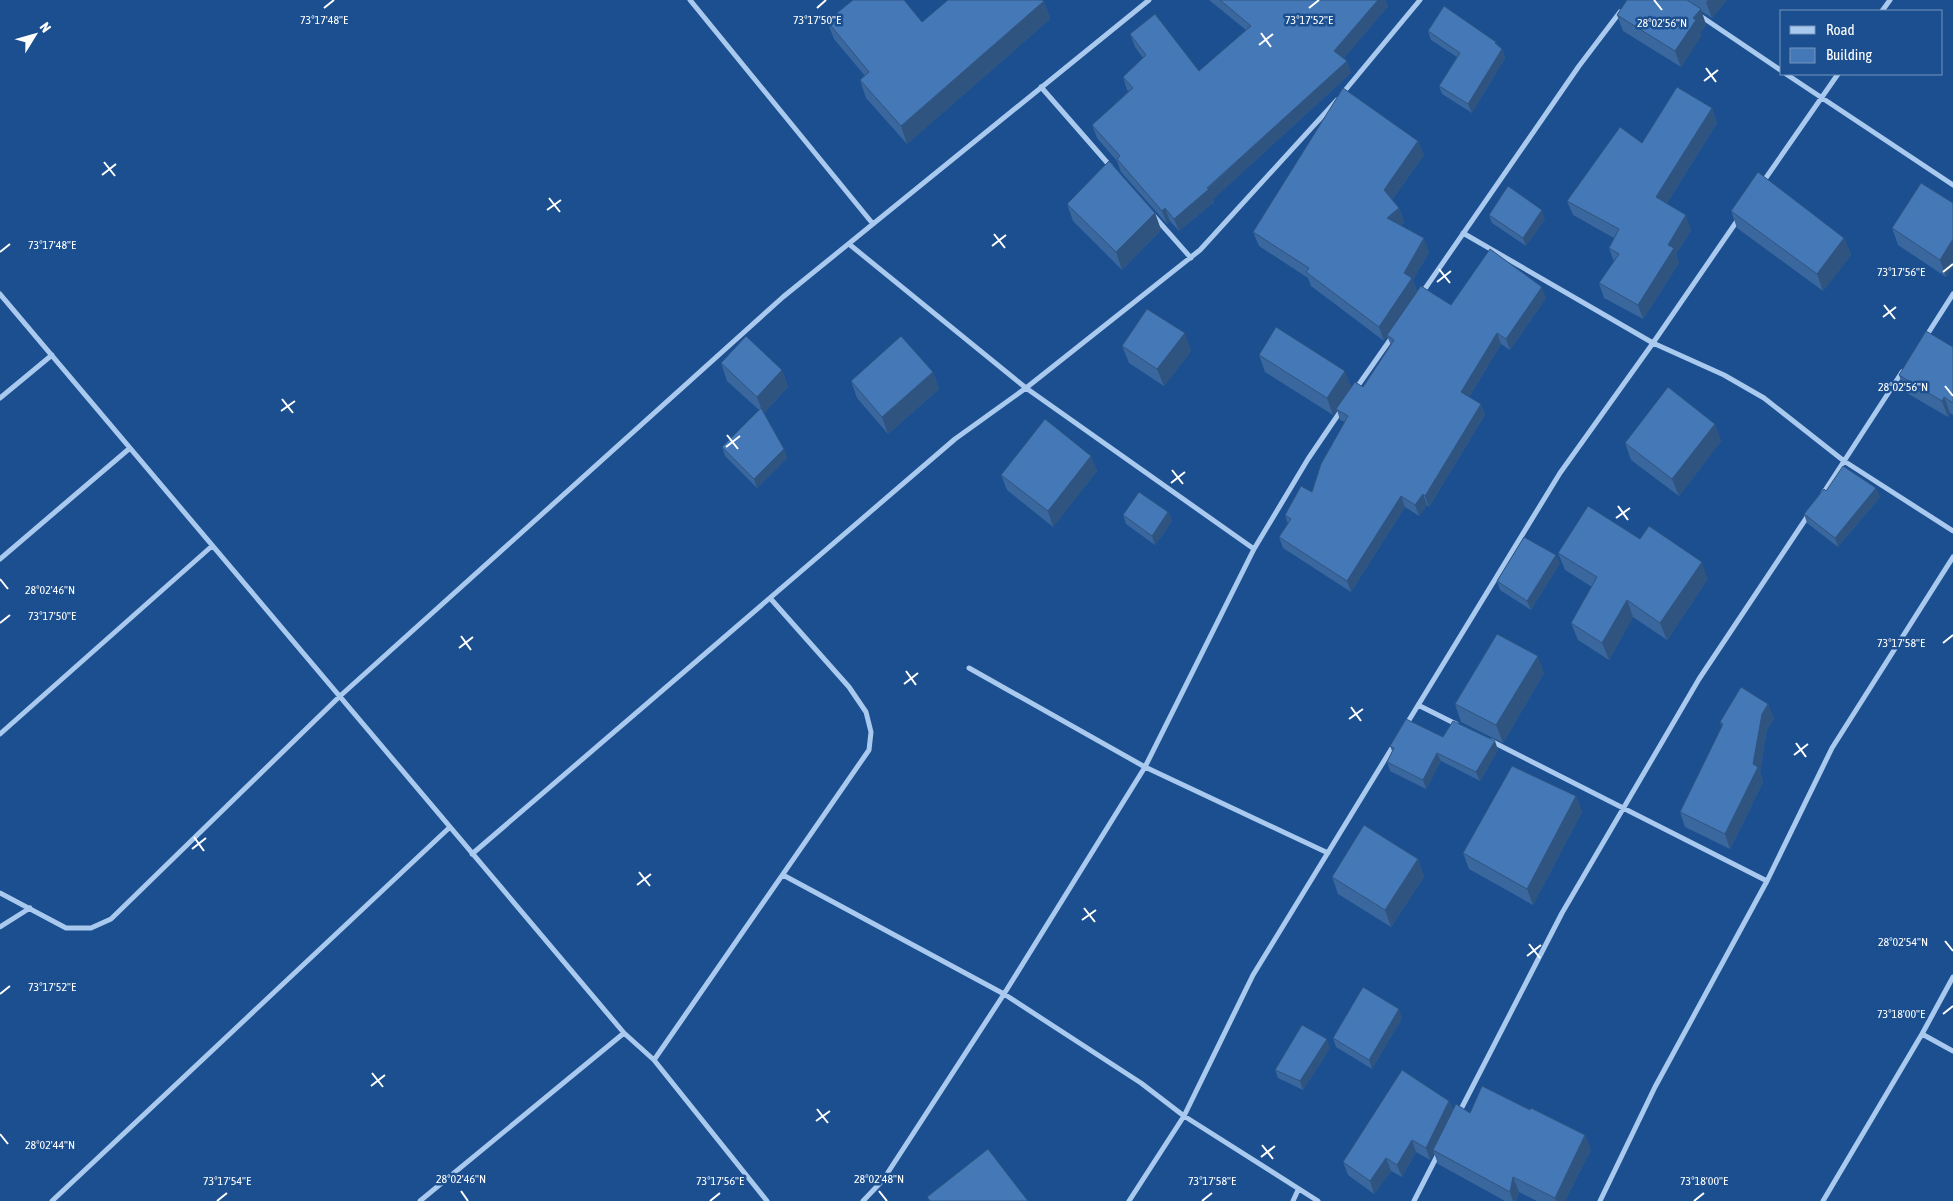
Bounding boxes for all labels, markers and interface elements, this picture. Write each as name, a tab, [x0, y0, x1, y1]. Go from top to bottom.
north arrow	[10, 10, 60, 60]
legend	[1780, 10, 1943, 75]
text: 73°17'48"E	[300, 13, 348, 27]
text: 73°17'50"E	[793, 13, 841, 27]
text: 73°17'52"E	[1285, 13, 1333, 27]
text: 28°02'56"N	[1637, 16, 1687, 30]
text: N	[37, 19, 54, 35]
text: Road	[1826, 21, 1855, 38]
text: Building	[1826, 46, 1872, 63]
text: 73°17'48"E	[28, 238, 76, 252]
text: 73°17'56"E	[1877, 265, 1925, 279]
text: 28°02'56"N	[1878, 380, 1928, 394]
text: 28°02'46"N	[25, 583, 75, 597]
text: 73°17'50"E	[28, 609, 76, 623]
text: 73°17'58"E	[1877, 636, 1925, 650]
text: 28°02'54"N	[1878, 935, 1928, 949]
text: 73°17'52"E	[28, 980, 76, 994]
text: 73°18'00"E	[1877, 1007, 1925, 1021]
text: 28°02'44"N	[25, 1138, 75, 1152]
text: 28°02'46"N	[436, 1172, 486, 1186]
text: 28°02'48"N	[854, 1172, 904, 1186]
text: 73°17'54"E	[203, 1174, 251, 1188]
text: 73°17'56"E	[696, 1174, 744, 1188]
text: 73°17'58"E	[1188, 1174, 1236, 1188]
text: 73°18'00"E	[1680, 1174, 1728, 1188]

